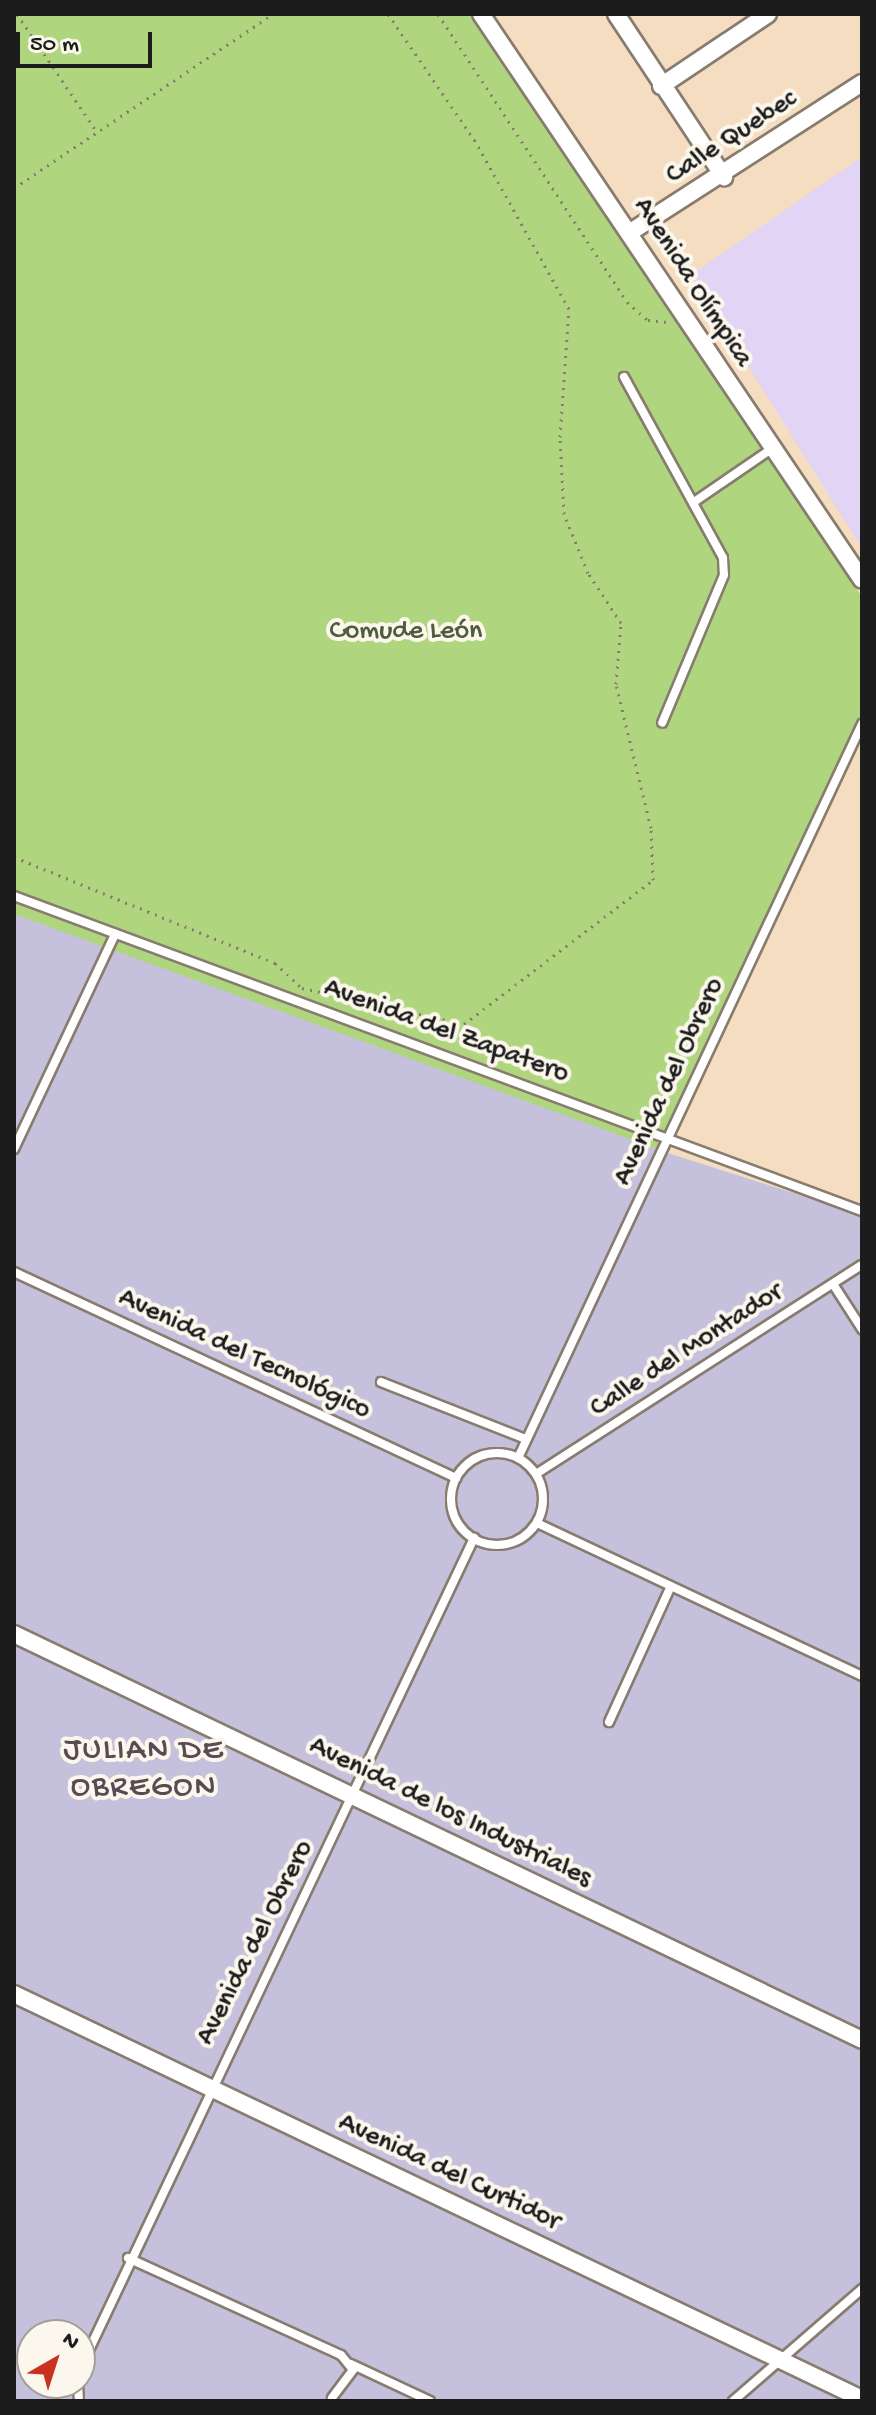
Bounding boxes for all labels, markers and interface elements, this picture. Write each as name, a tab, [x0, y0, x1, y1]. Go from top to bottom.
scale bar	[20, 16, 156, 66]
text: 50 m	[30, 31, 79, 60]
street label: Calle Quebec	[660, 83, 804, 193]
street label: Avenida Olímpica	[625, 192, 759, 374]
park label: Comude León	[330, 615, 482, 649]
street label: Avenida del Zapatero	[319, 972, 573, 1092]
street label: Avenida del Obrero	[607, 973, 733, 1191]
street label: Calle del Montador	[584, 1276, 790, 1426]
street label: Avenida del Tecnológico	[113, 1282, 375, 1428]
street label: Avenida de los Industriales	[303, 1730, 597, 1896]
district label: JULIAN DE OBREGON	[64, 1733, 224, 1808]
street label: Avenida del Obrero	[190, 1835, 322, 2051]
street label: Avenida del Curtidor	[332, 2107, 566, 2239]
north arrow	[16, 2319, 96, 2399]
text: N	[56, 2327, 84, 2357]

